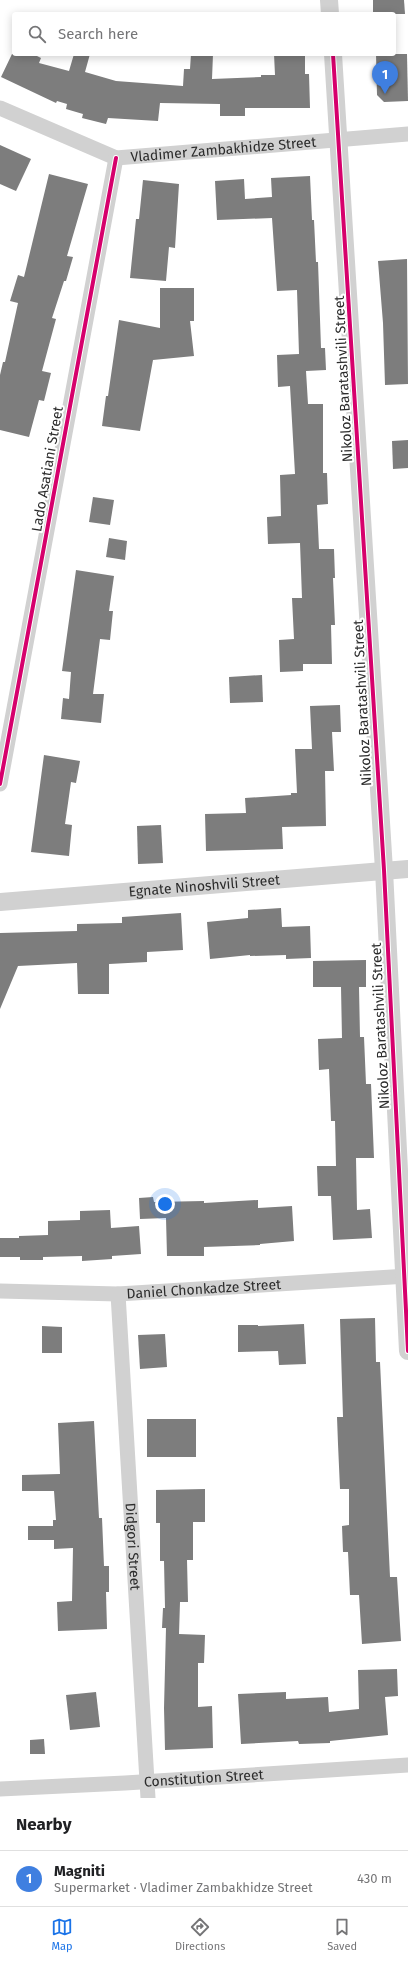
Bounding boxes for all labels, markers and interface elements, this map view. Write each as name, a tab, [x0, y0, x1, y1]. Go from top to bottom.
search box	[12, 12, 396, 56]
icon: search	[26, 23, 48, 45]
text: Search here	[58, 25, 138, 43]
pin: 1	[372, 61, 398, 94]
street label: Vladimer Zambakhidze Street	[130, 134, 318, 166]
street label: Nikoloz Baratashvili Street	[331, 294, 356, 463]
street label: Lado Asatiani Street	[28, 404, 67, 533]
street label: Nikoloz Baratashvili Street	[350, 618, 375, 787]
street label: Egnate Ninoshvili Street	[128, 871, 282, 901]
street label: Nikoloz Baratashvili Street	[368, 941, 393, 1110]
your location	[155, 1194, 175, 1214]
street label: Daniel Chonkadze Street	[126, 1276, 283, 1302]
street label: Didgori Street	[121, 1502, 144, 1592]
street label: Constitution Street	[143, 1766, 265, 1791]
text: Nearby	[16, 1814, 71, 1835]
text: Magniti	[54, 1862, 105, 1880]
text: 1	[26, 1871, 32, 1886]
text: 430 m	[357, 1871, 392, 1886]
text: Supermarket · Vladimer Zambakhidze Street	[54, 1880, 313, 1895]
tab: Map	[51, 1916, 73, 1953]
tab: Directions	[175, 1916, 225, 1953]
tab: Saved	[327, 1916, 357, 1953]

